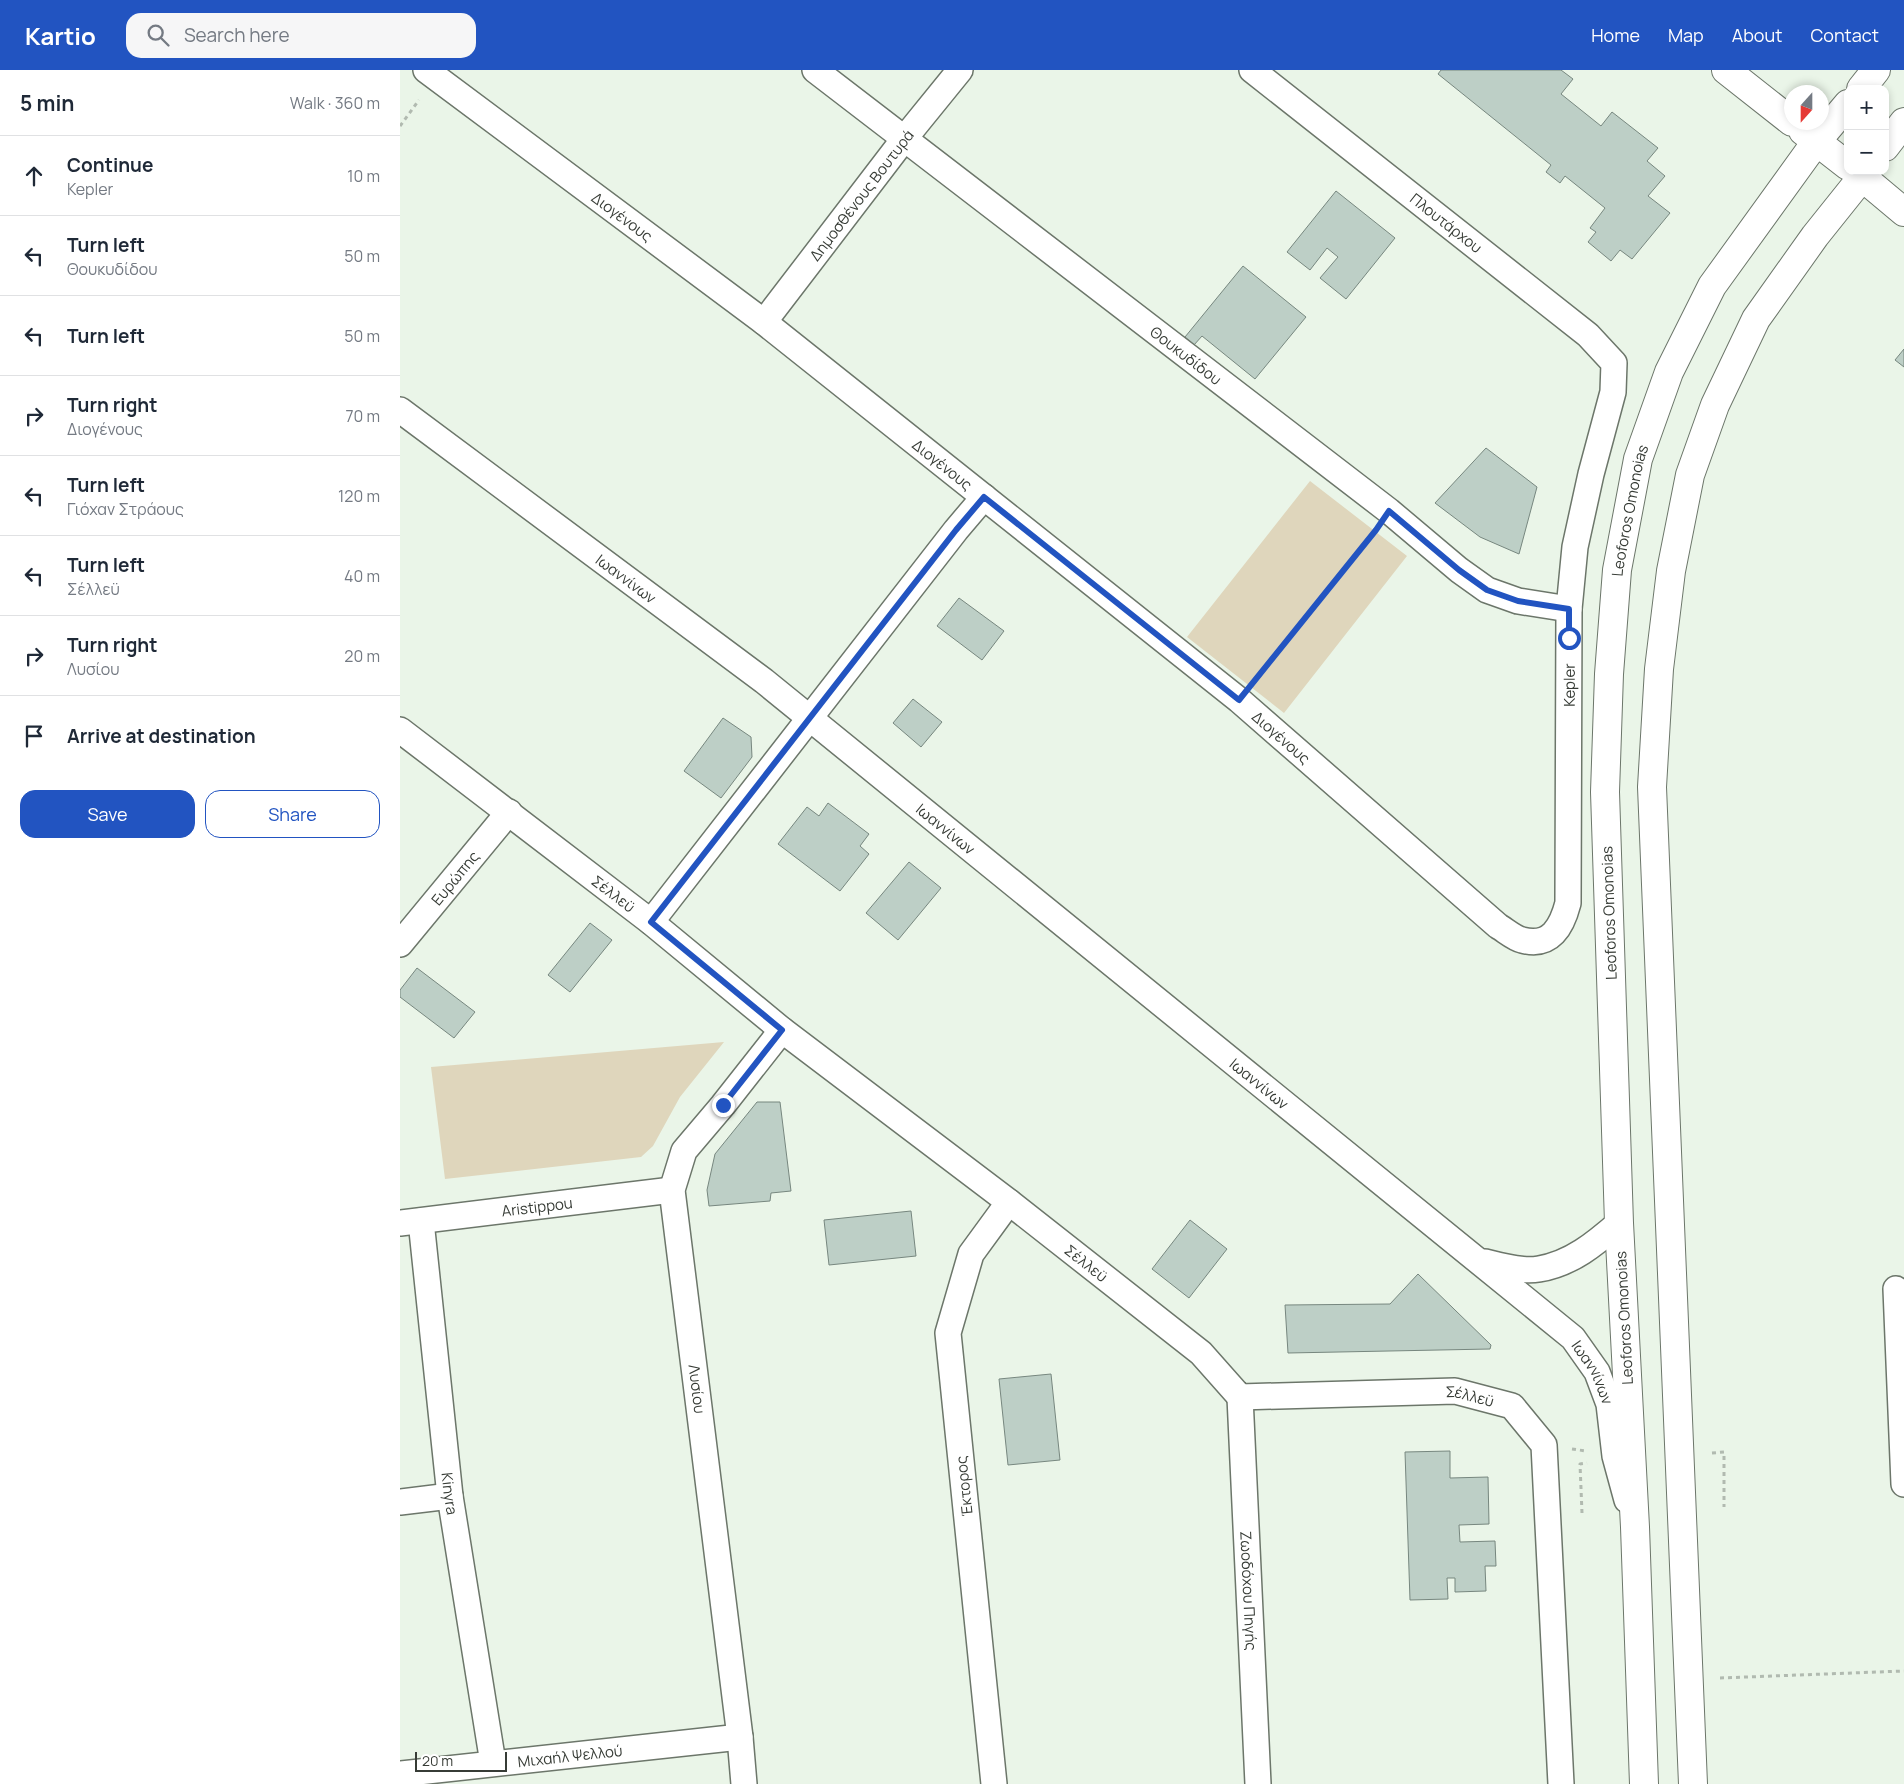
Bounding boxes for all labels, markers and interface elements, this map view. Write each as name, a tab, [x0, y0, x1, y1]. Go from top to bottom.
search box	[126, 13, 476, 58]
text: Kartio	[25, 19, 96, 52]
icon: search	[144, 21, 172, 49]
text: Search here	[184, 22, 290, 48]
text: Home	[1591, 23, 1640, 47]
text: Map	[1668, 23, 1704, 47]
text: About	[1732, 23, 1782, 47]
text: Contact	[1810, 23, 1879, 47]
north arrow	[1784, 85, 1829, 130]
map controls	[1844, 85, 1889, 175]
button: +	[1844, 85, 1889, 130]
text: 5 min	[20, 89, 74, 117]
text: Walk · 360 m	[290, 92, 380, 114]
street label: Δημοσθένους Βουτυρά	[804, 125, 918, 265]
button: −	[1844, 130, 1889, 175]
text: Continue	[67, 152, 153, 178]
icon: ahead	[20, 162, 48, 190]
text: 10 m	[347, 165, 380, 187]
text: Kepler	[67, 178, 113, 200]
street label: Διογένους	[588, 187, 657, 246]
street label: Πλουτάρχου	[1406, 188, 1486, 258]
text: Turn left	[67, 232, 145, 258]
icon: left	[20, 242, 48, 270]
text: 50 m	[344, 245, 380, 267]
text: Θουκυδίδου	[67, 258, 157, 280]
street label: Θουκυδίδου	[1146, 321, 1226, 389]
icon: left	[20, 322, 48, 350]
text: Turn left	[67, 323, 145, 349]
text: 50 m	[344, 325, 380, 347]
text: Turn right	[67, 392, 157, 418]
icon: right	[20, 402, 48, 430]
text: 70 m	[345, 405, 380, 427]
text: Διογένους	[67, 418, 143, 440]
street label: Διογένους	[908, 434, 977, 495]
street label: Leoforos Omonoias	[1606, 441, 1653, 577]
text: Turn left	[67, 472, 145, 498]
icon: left	[20, 482, 48, 510]
text: 120 m	[338, 485, 380, 507]
text: Γιόχαν Στράους	[67, 498, 184, 520]
street label: Ιωαννίνων	[592, 549, 661, 608]
text: Turn left	[67, 552, 145, 578]
icon: left	[20, 562, 48, 590]
text: 40 m	[344, 565, 380, 587]
text: Σέλλεϋ	[67, 578, 120, 600]
route start	[1558, 627, 1581, 650]
text: Turn right	[67, 632, 157, 658]
icon: right	[20, 642, 48, 670]
text: 20 m	[344, 645, 380, 667]
text: Λυσίου	[67, 658, 120, 680]
street label: Kepler	[1558, 663, 1579, 707]
street label: Διογένους	[1248, 706, 1315, 768]
icon: arrive	[20, 722, 48, 750]
text: Arrive at destination	[67, 723, 256, 749]
button: Save	[20, 790, 195, 838]
button: Share	[205, 790, 380, 838]
street label: Ιωαννίνων	[912, 798, 980, 859]
street label: Ευρώπης	[426, 846, 484, 909]
street label: Leoforos Omonoias	[1596, 846, 1622, 980]
street label: Σέλλεϋ	[588, 870, 640, 917]
street label: Ιωαννίνων	[1225, 1053, 1294, 1114]
route end	[712, 1094, 735, 1117]
street label: Aristippou	[500, 1192, 574, 1221]
street label: Σέλλεϋ	[1060, 1239, 1112, 1286]
street label: Leoforos Omonoias	[1610, 1250, 1638, 1385]
street label: Ιωαννίνων	[1567, 1336, 1619, 1408]
street label: Λυσίου	[684, 1363, 710, 1415]
street label: Σέλλεϋ	[1445, 1380, 1496, 1411]
street label: Έκτορος	[950, 1455, 978, 1517]
street label: Kinyra	[437, 1471, 463, 1516]
street label: Ζωοδόχου Πηγής	[1236, 1531, 1262, 1651]
street label: Μιχαήλ Ψελλού	[517, 1739, 623, 1772]
scale bar	[415, 1749, 508, 1772]
text: 20 m	[422, 1751, 453, 1770]

